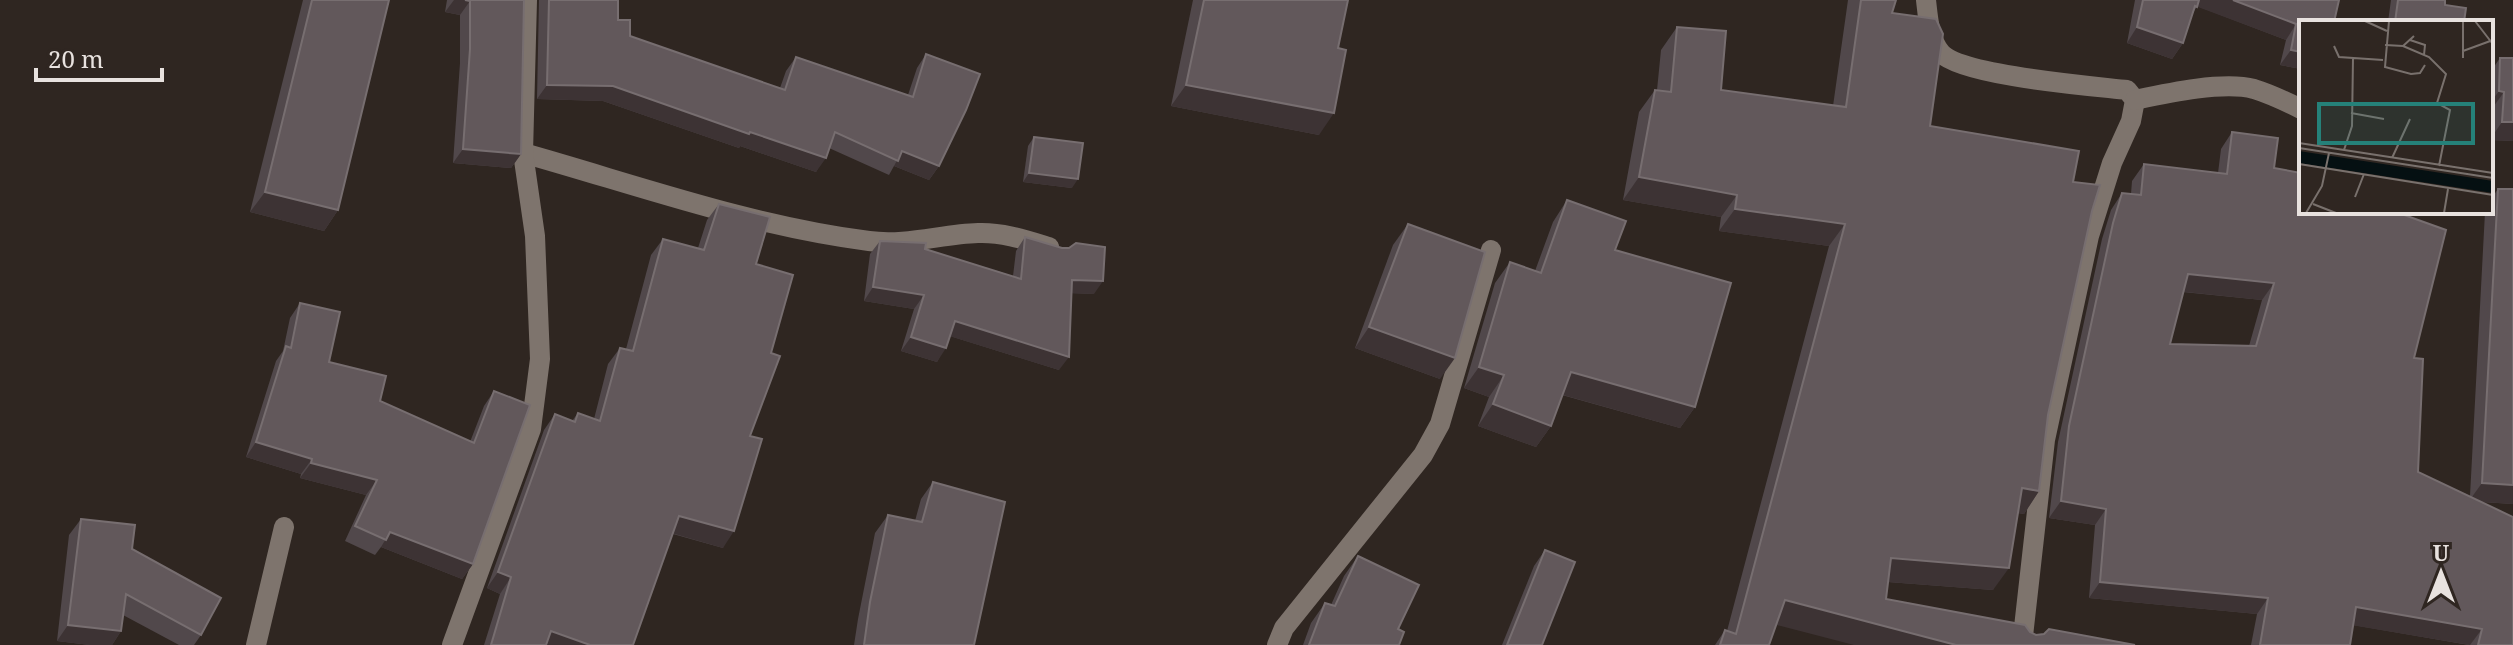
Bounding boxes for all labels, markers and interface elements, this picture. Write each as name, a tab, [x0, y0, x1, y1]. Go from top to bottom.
inset map	[2299, 20, 2493, 214]
scale bar	[36, 32, 162, 82]
text: 20 m	[48, 42, 104, 75]
north arrow	[2401, 533, 2481, 613]
text: U	[2433, 537, 2450, 567]

